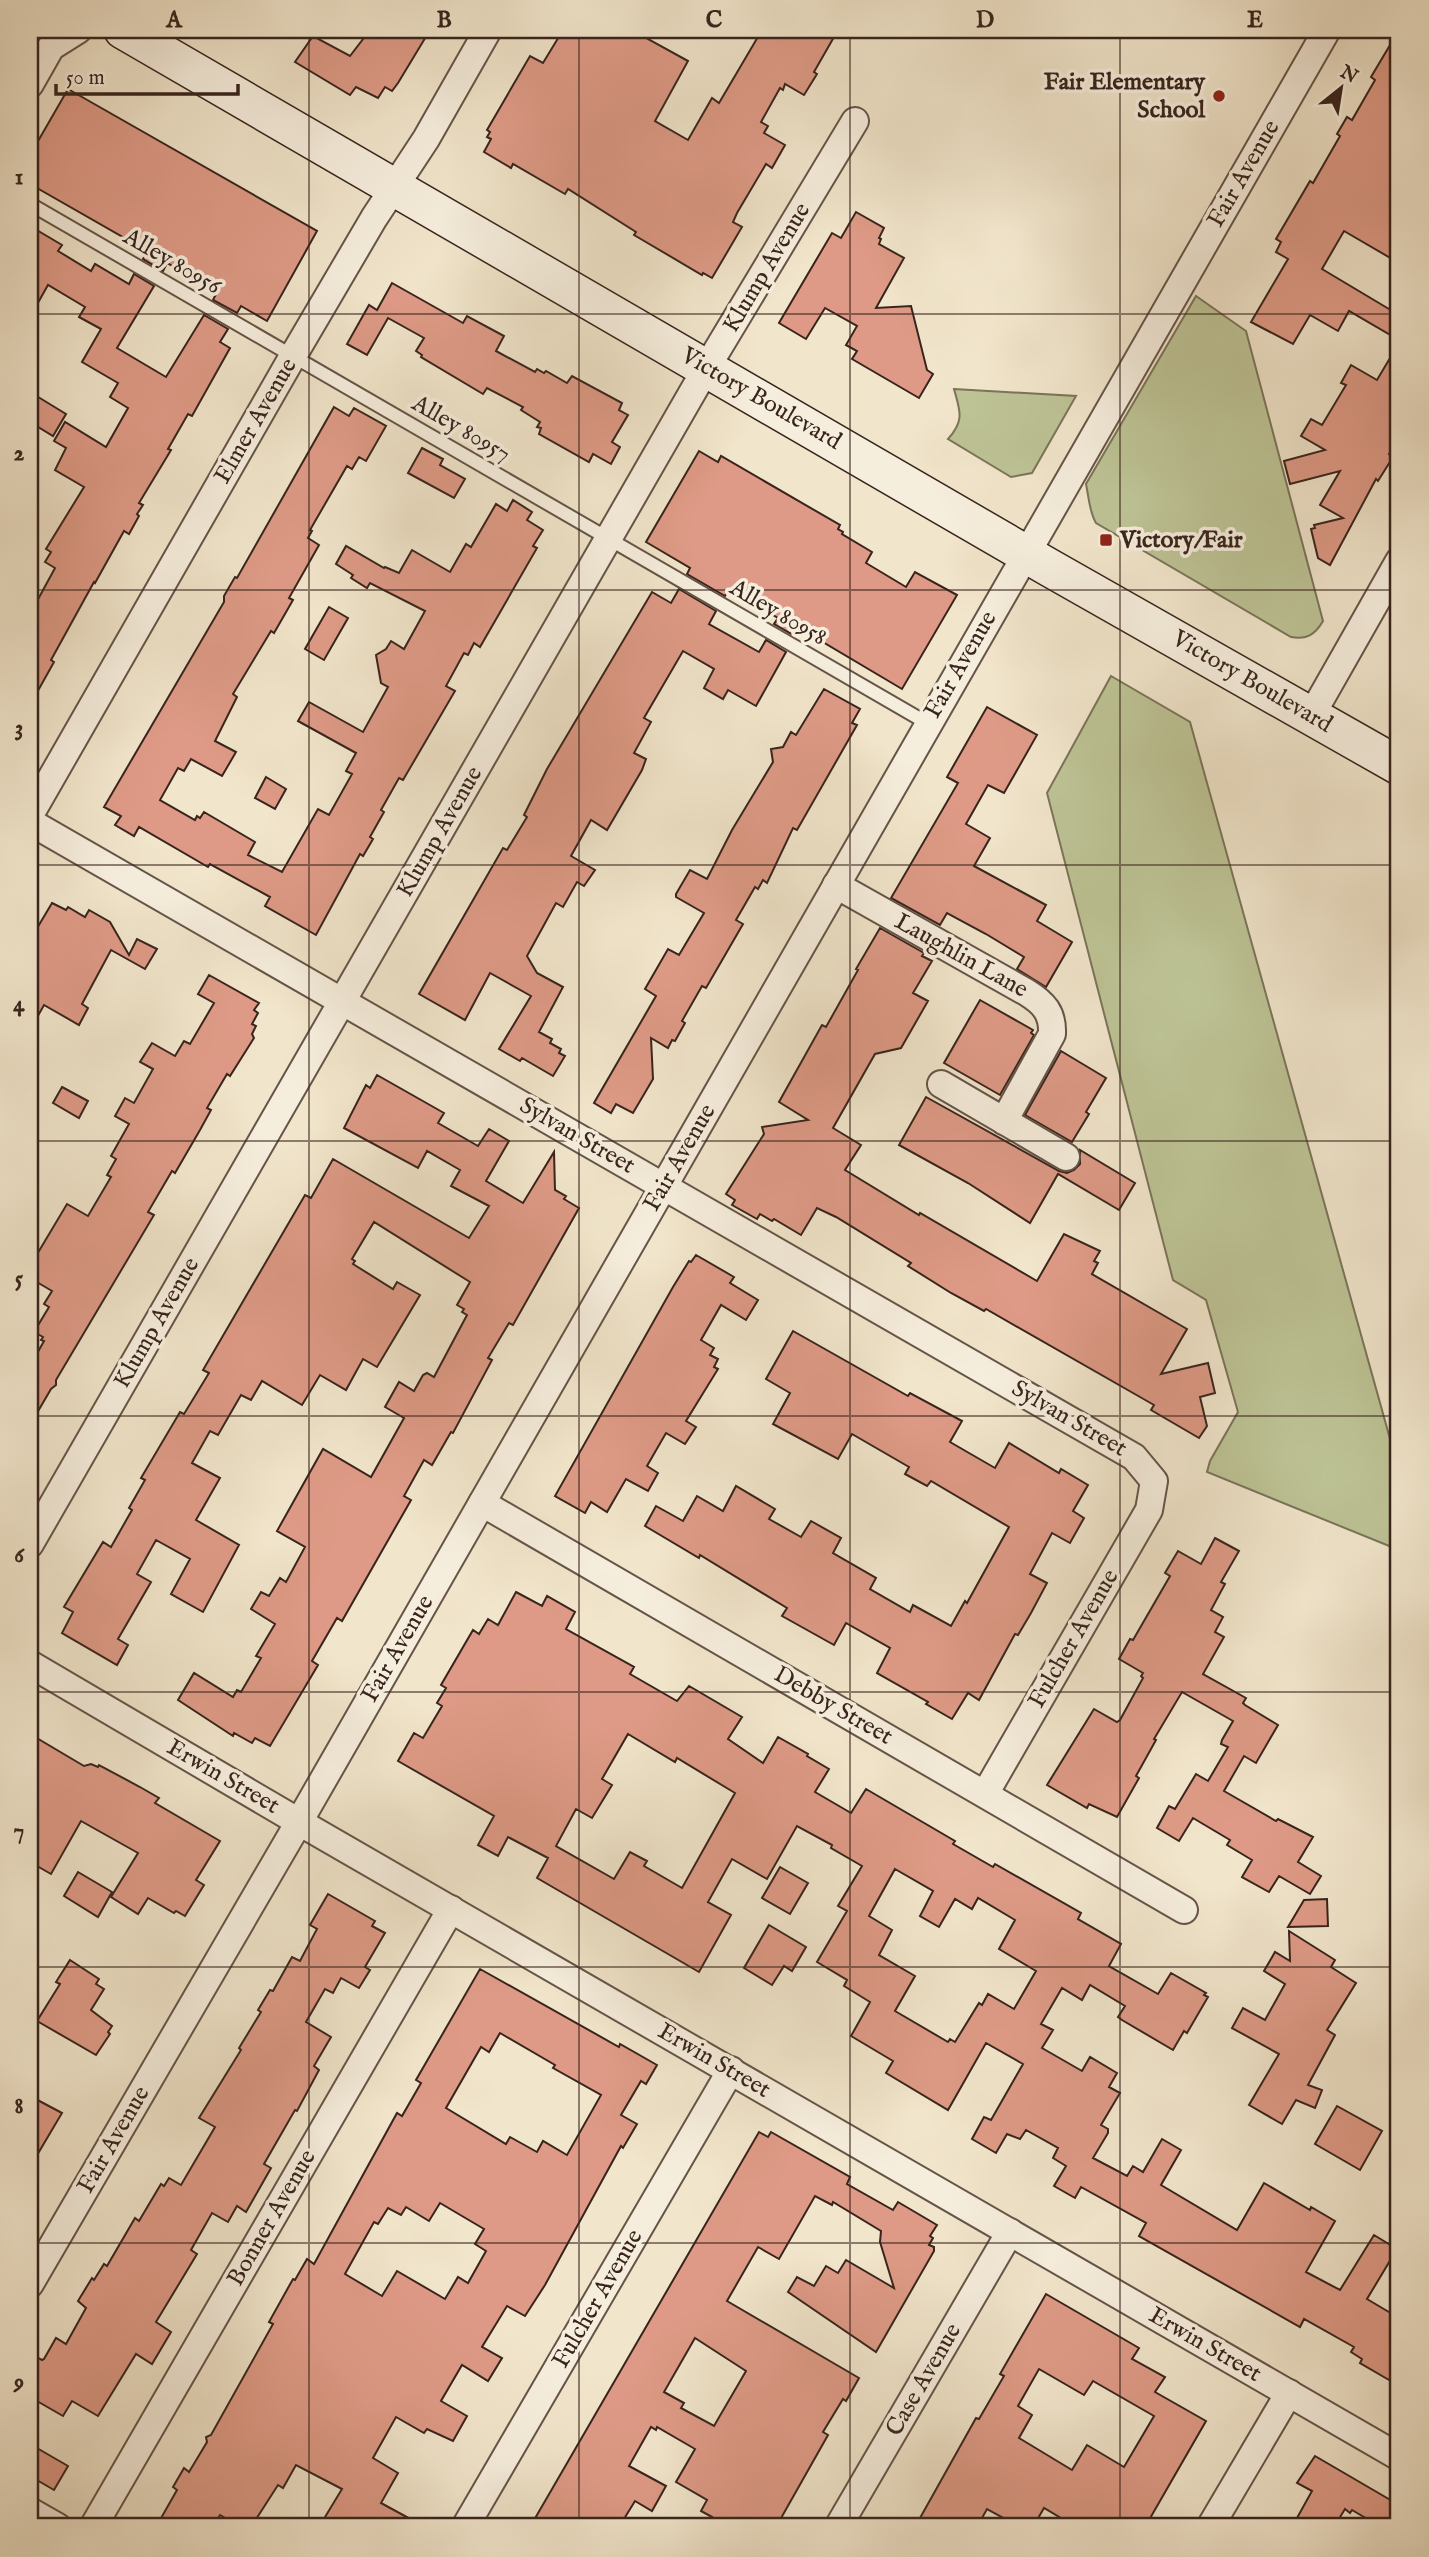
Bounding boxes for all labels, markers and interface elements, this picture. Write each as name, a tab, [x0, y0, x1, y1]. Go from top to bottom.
text: A	[165, 6, 183, 35]
text: B	[436, 6, 452, 35]
text: C	[706, 6, 723, 35]
text: D	[976, 6, 994, 35]
text: E	[1247, 6, 1263, 35]
scale bar	[56, 52, 238, 96]
north arrow	[1306, 52, 1376, 122]
text: N	[1335, 60, 1362, 90]
text: 50 m	[66, 65, 105, 92]
place label: Fair Elementary School	[1044, 67, 1206, 126]
marker: Fair Elementary School	[1211, 88, 1227, 104]
street label: Fair Avenue	[1201, 115, 1287, 233]
text: 1	[15, 163, 23, 192]
street label: Klump Avenue	[716, 197, 818, 339]
street label: Alley 80956	[117, 221, 227, 303]
street label: Victory Boulevard	[674, 340, 847, 458]
street label: Elmer Avenue	[208, 353, 304, 489]
street label: Alley 80957	[405, 388, 516, 470]
text: 2	[14, 439, 25, 468]
place label: Victory/Fair	[1119, 525, 1243, 556]
marker: Victory/Fair	[1098, 532, 1114, 548]
street label: Alley 80958	[723, 572, 832, 653]
street label: Fair Avenue	[918, 606, 1004, 724]
street label: Victory Boulevard	[1165, 623, 1338, 741]
text: 3	[15, 714, 23, 743]
street label: Klump Avenue	[390, 761, 490, 903]
street label: Laughlin Lane	[889, 907, 1033, 1005]
text: 4	[13, 990, 25, 1019]
street label: Sylvan Street	[514, 1090, 640, 1182]
street label: Fair Avenue	[637, 1099, 723, 1217]
street label: Klump Avenue	[107, 1252, 207, 1394]
text: 5	[15, 1265, 24, 1294]
street label: Sylvan Street	[1006, 1373, 1132, 1465]
text: 6	[14, 1541, 25, 1570]
street label: Fulcher Avenue	[1022, 1564, 1126, 1714]
street label: Fair Avenue	[355, 1590, 441, 1708]
street label: Debby Street	[768, 1659, 898, 1753]
street label: Erwin Street	[161, 1732, 285, 1822]
text: 7	[14, 1817, 24, 1846]
street label: Erwin Street	[652, 2016, 776, 2106]
street label: Fair Avenue	[71, 2081, 157, 2199]
text: 8	[14, 2092, 24, 2121]
street label: Bonner Avenue	[220, 2144, 324, 2292]
street label: Fulcher Avenue	[546, 2224, 650, 2374]
street label: Erwin Street	[1143, 2300, 1267, 2390]
street label: Case Avenue	[879, 2318, 969, 2442]
text: 9	[13, 2368, 24, 2397]

